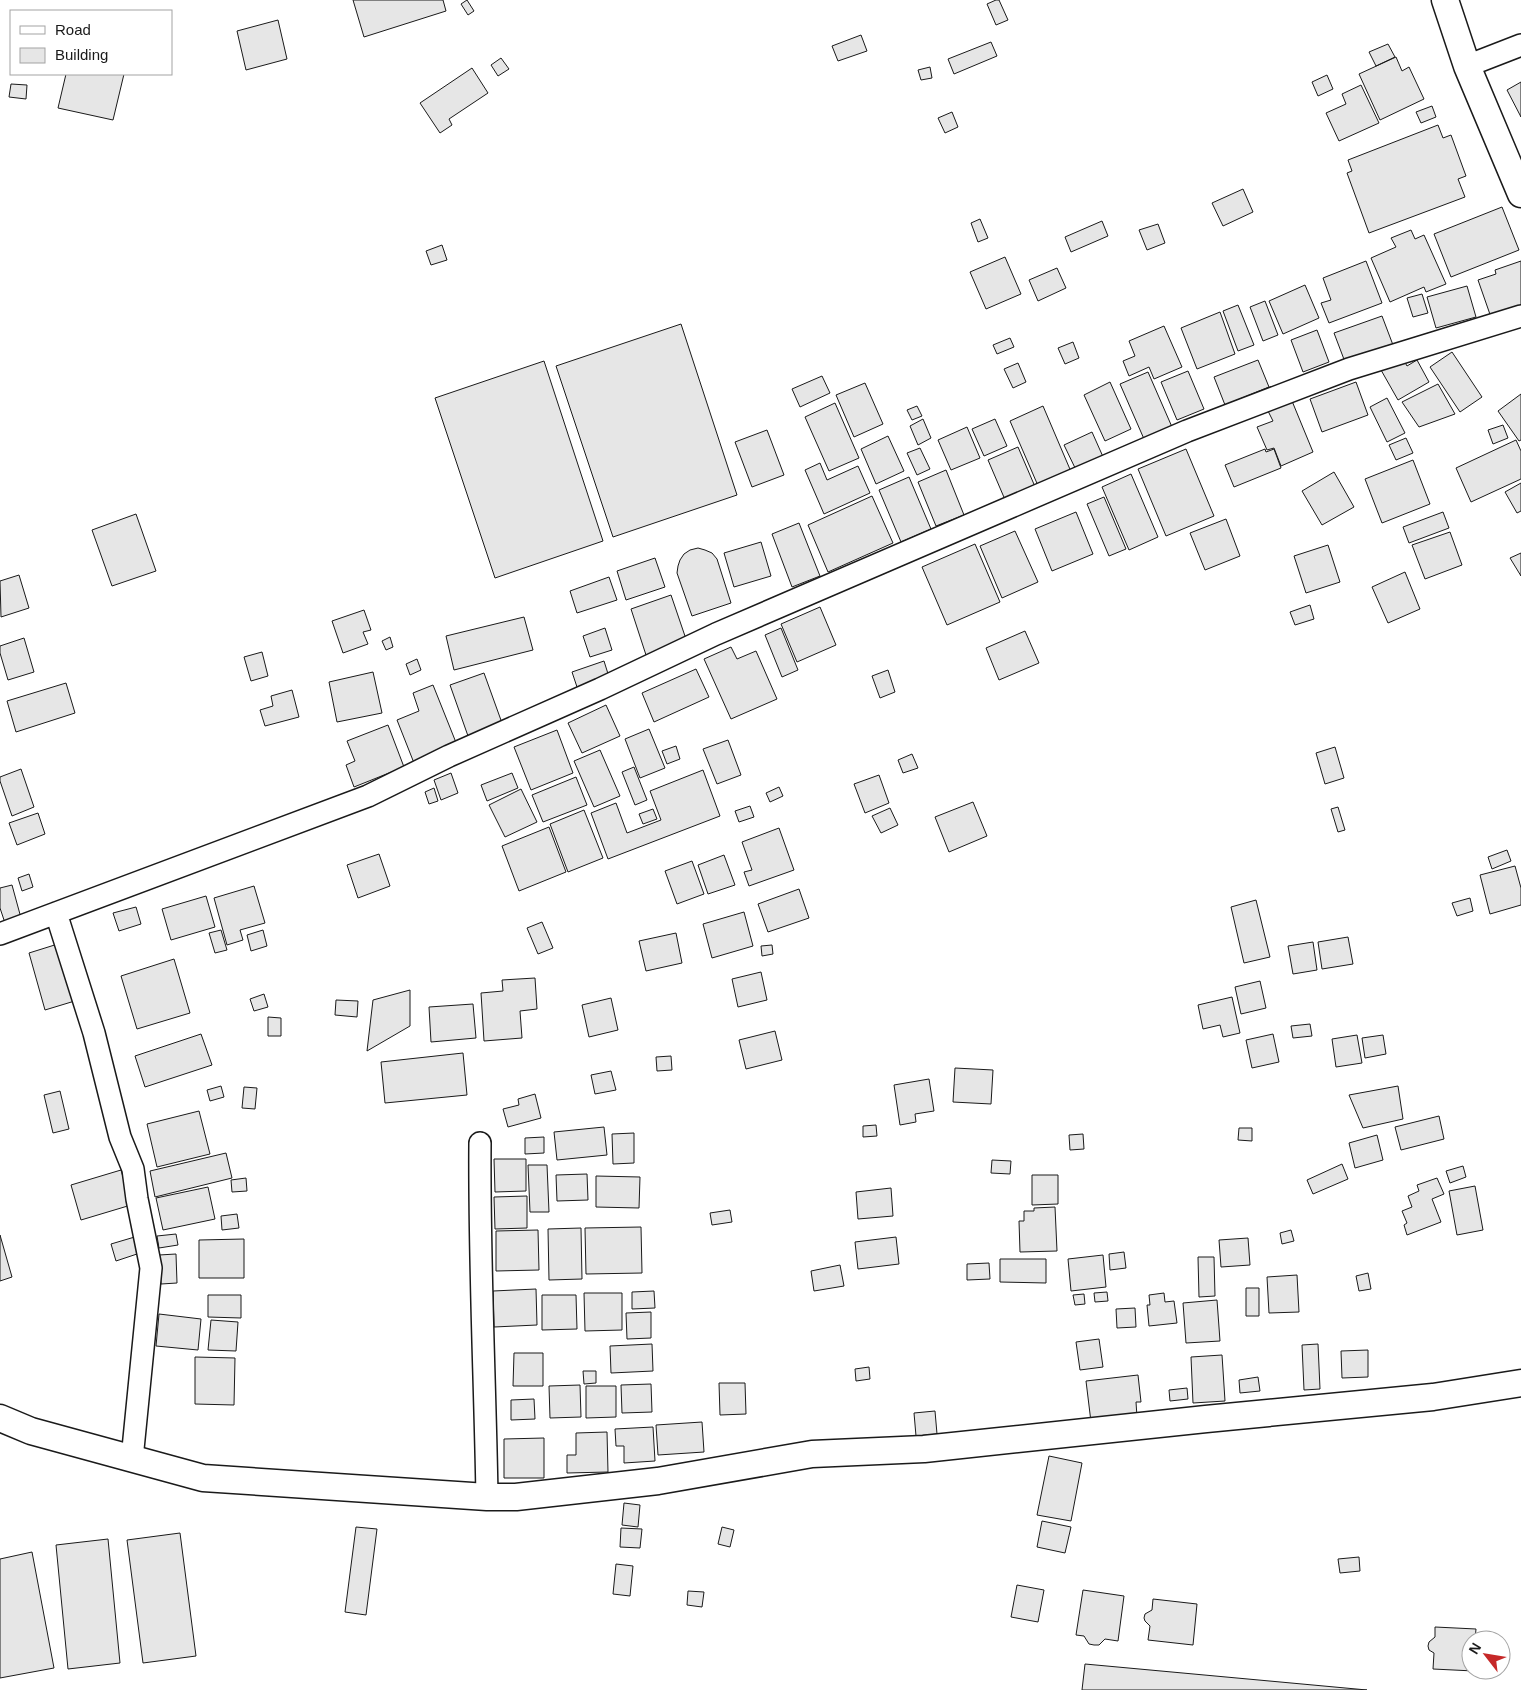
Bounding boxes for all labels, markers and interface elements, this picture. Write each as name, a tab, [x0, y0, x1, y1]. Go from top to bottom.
legend	[10, 10, 172, 75]
text: Road	[55, 21, 91, 38]
text: Building	[55, 46, 108, 63]
north arrow	[1461, 1630, 1511, 1680]
text: N	[1465, 1640, 1484, 1657]

